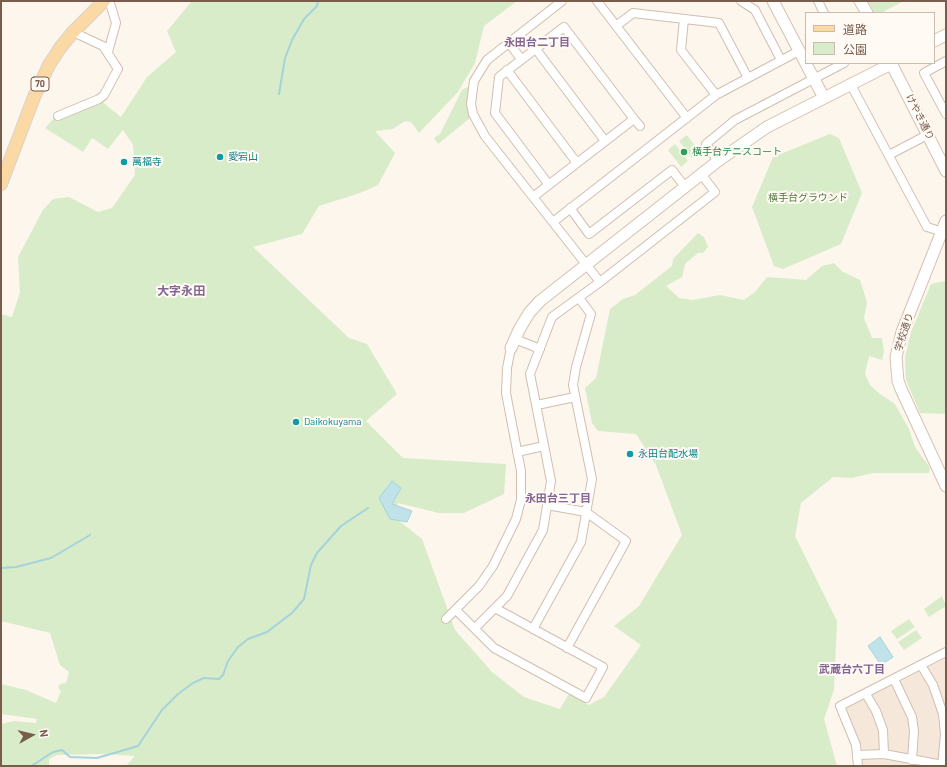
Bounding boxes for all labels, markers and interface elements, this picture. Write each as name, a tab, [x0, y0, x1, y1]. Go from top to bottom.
legend	[805, 12, 935, 64]
text: 道路	[843, 22, 867, 36]
district label: 永田台二丁目	[504, 35, 570, 49]
text: 公園	[843, 42, 867, 56]
road number: 70	[31, 77, 49, 91]
street label: けやき通り	[903, 92, 937, 142]
place label: 横手台テニスコート	[692, 146, 782, 158]
marker: 横手台テニスコート	[679, 147, 689, 157]
place label: 愛宕山	[228, 151, 258, 163]
marker: 愛宕山	[215, 152, 225, 162]
place label: 萬福寺	[132, 156, 162, 168]
marker: 萬福寺	[119, 157, 129, 167]
park label: 横手台グラウンド	[768, 192, 848, 204]
district label: 大字永田	[157, 284, 205, 298]
street label: 学校通り	[892, 311, 916, 353]
place label: Daikokuyama	[304, 416, 361, 428]
marker: Daikokuyama	[291, 417, 301, 427]
place label: 永田台配水場	[638, 448, 698, 460]
marker: 永田台配水場	[625, 449, 635, 459]
district label: 永田台三丁目	[525, 491, 591, 505]
district label: 武蔵台六丁目	[819, 662, 885, 676]
north arrow	[12, 715, 52, 755]
text: N	[37, 729, 51, 738]

